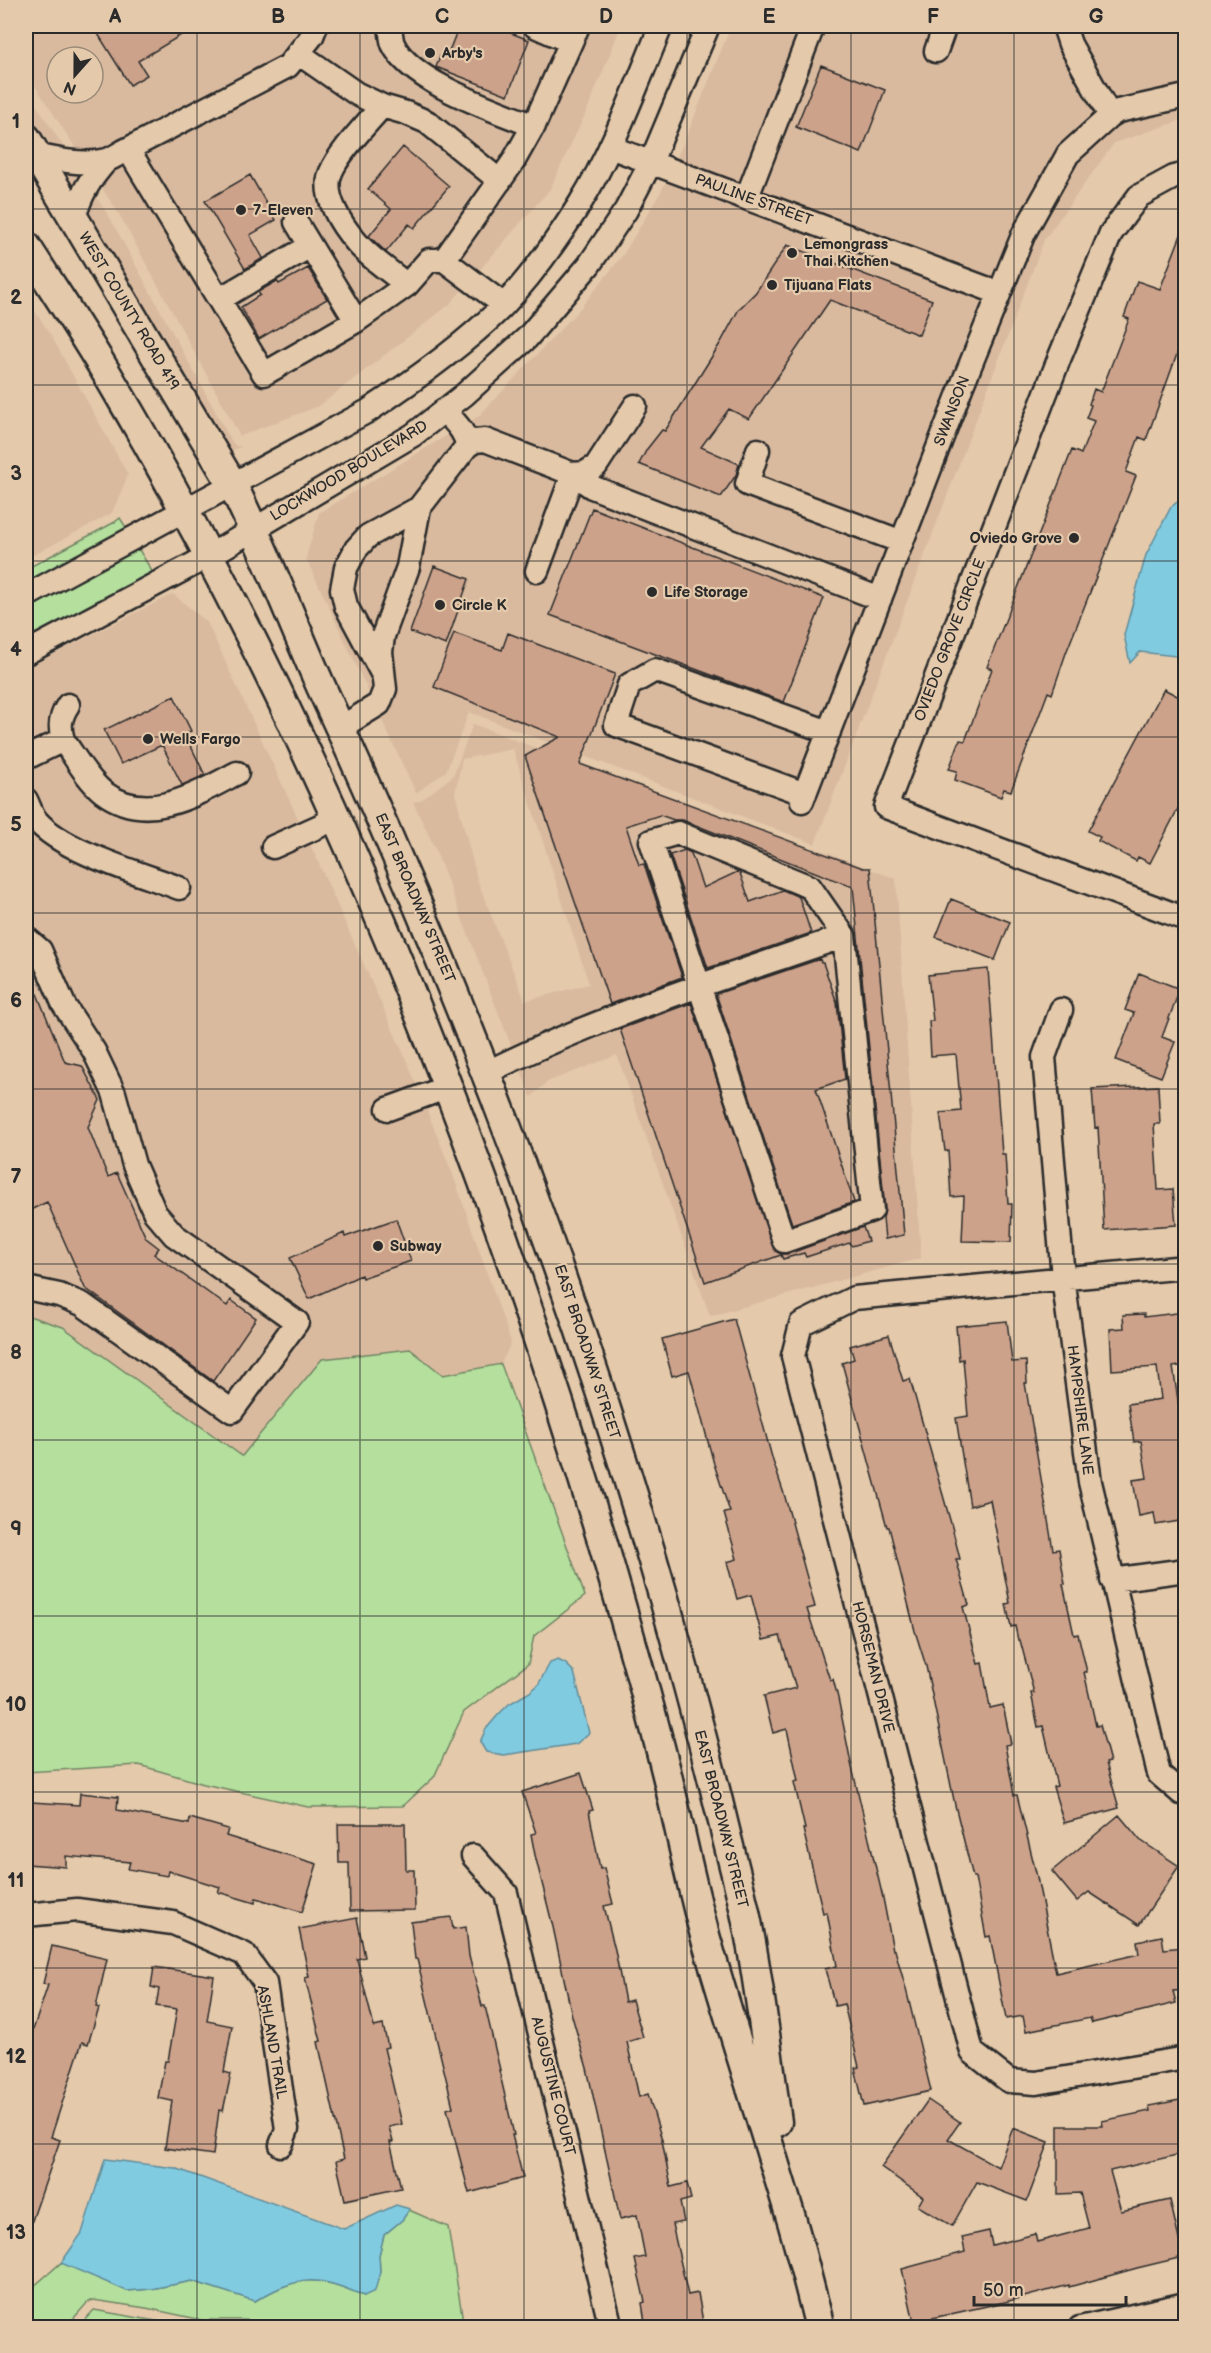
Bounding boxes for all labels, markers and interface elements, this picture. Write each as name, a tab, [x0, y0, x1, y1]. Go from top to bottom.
text: A	[108, 5, 122, 29]
text: B	[271, 5, 285, 29]
text: C	[435, 5, 449, 29]
text: D	[599, 5, 613, 29]
text: E	[763, 5, 776, 29]
text: F	[927, 5, 939, 29]
text: G	[1089, 5, 1104, 29]
place label: Arby's	[441, 44, 483, 63]
north arrow	[45, 45, 105, 105]
marker: Arby's	[423, 46, 437, 60]
text: N	[61, 77, 79, 99]
text: 1	[12, 110, 20, 134]
street label: PAULINE STREET	[693, 170, 815, 230]
place label: 7-Eleven	[253, 201, 313, 220]
marker: 7-Eleven	[234, 203, 248, 217]
street label: WEST COUNTY ROAD 419	[74, 229, 184, 393]
place label: Lemongrass Thai Kitchen	[804, 235, 889, 271]
marker: Lemongrass Thai Kitchen	[785, 246, 799, 260]
place label: Tijuana Flats	[784, 276, 872, 295]
marker: Tijuana Flats	[765, 278, 779, 292]
text: 2	[10, 286, 22, 310]
street label: SWANSON	[930, 373, 974, 449]
street label: LOCKWOOD BOULEVARD	[267, 416, 431, 526]
text: 3	[10, 462, 22, 486]
place label: Oviedo Grove	[970, 529, 1062, 548]
marker: Oviedo Grove	[1067, 531, 1081, 545]
street label: OVIEDO GROVE CIRCLE	[910, 556, 990, 724]
place label: Life Storage	[664, 583, 748, 602]
marker: Life Storage	[645, 585, 659, 599]
place label: Circle K	[452, 596, 507, 615]
marker: Circle K	[433, 598, 447, 612]
text: 4	[10, 638, 22, 662]
place label: Wells Fargo	[160, 730, 241, 749]
marker: Wells Fargo	[141, 732, 155, 746]
street label: EAST BROADWAY STREET	[371, 810, 459, 986]
text: 5	[10, 813, 22, 837]
text: 6	[10, 989, 22, 1013]
text: 7	[10, 1165, 22, 1189]
place label: Subway	[390, 1237, 442, 1256]
marker: Subway	[371, 1239, 385, 1253]
street label: EAST BROADWAY STREET	[550, 1262, 624, 1442]
text: 8	[10, 1341, 22, 1365]
street label: HAMPSHIRE LANE	[1063, 1344, 1097, 1476]
text: 9	[10, 1517, 22, 1541]
street label: HORSEMAN DRIVE	[847, 1599, 899, 1735]
text: 10	[6, 1693, 26, 1717]
street label: EAST BROADWAY STREET	[690, 1728, 752, 1910]
text: 11	[8, 1869, 24, 1893]
street label: ASHLAND TRAIL	[253, 1984, 291, 2101]
street label: AUGUSTINE COURT	[527, 2015, 579, 2157]
text: 12	[6, 2045, 26, 2069]
text: 13	[6, 2221, 26, 2245]
scale bar	[974, 2269, 1126, 2307]
text: 50 m	[983, 2280, 1024, 2301]

